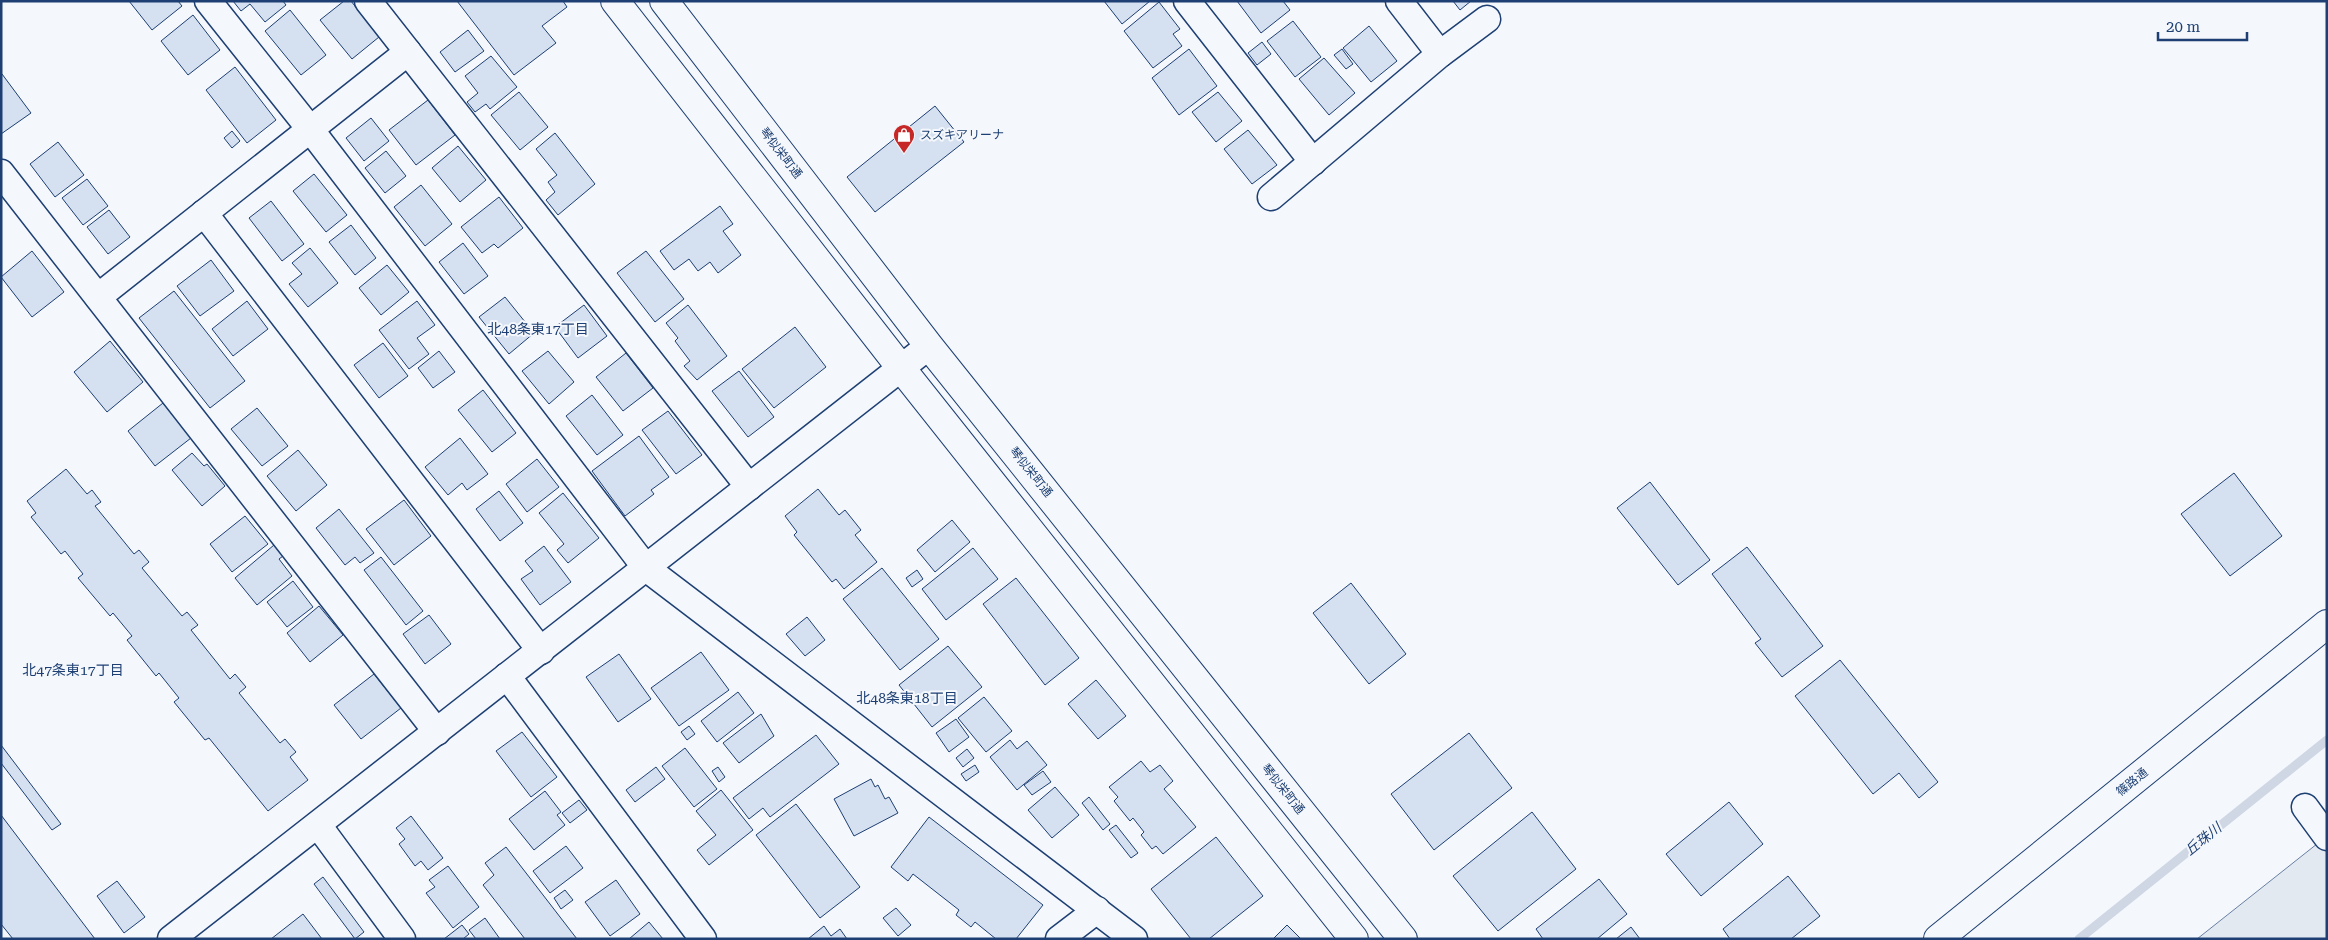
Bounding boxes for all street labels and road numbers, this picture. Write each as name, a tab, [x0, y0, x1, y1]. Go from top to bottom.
street label: 琴似栄町通	[757, 125, 805, 181]
street label: 琴似栄町通	[1007, 444, 1055, 500]
street label: 琴似栄町通	[1259, 761, 1307, 817]
street label: 篠路通	[2114, 765, 2150, 799]

